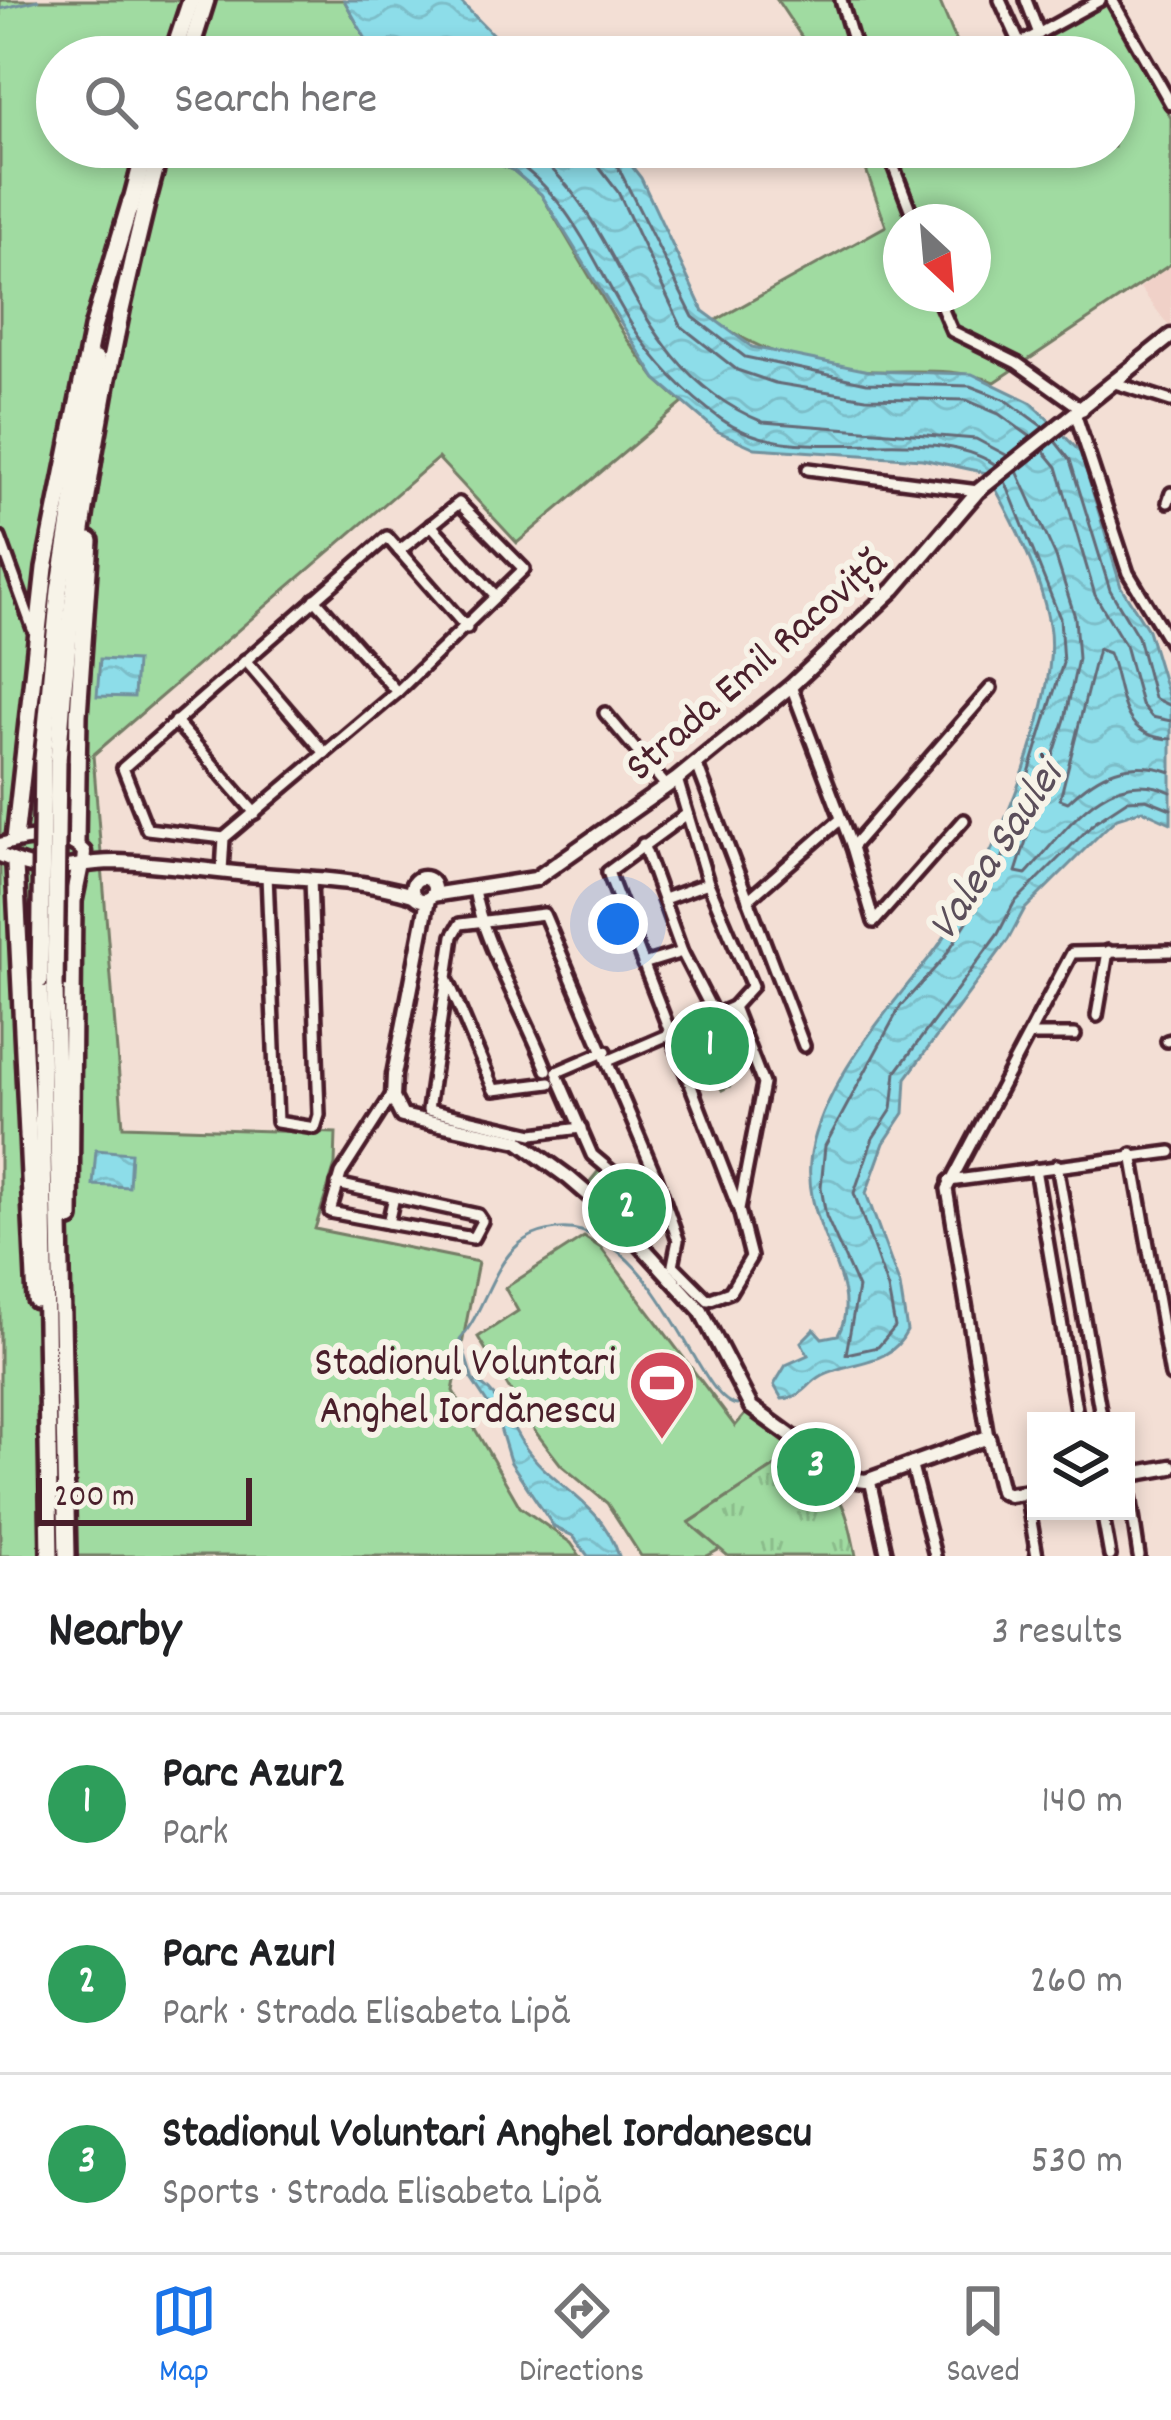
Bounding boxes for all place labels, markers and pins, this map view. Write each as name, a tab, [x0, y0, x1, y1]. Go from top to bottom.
pin: 1	[671, 1001, 749, 1091]
pin: 2	[588, 1163, 666, 1253]
place label: Stadionul Voluntari Anghel Iordănescu	[314, 1336, 616, 1444]
sports icon: Stadionul Voluntari Anghel Iordănescu	[627, 1348, 697, 1442]
pin: 3	[777, 1422, 855, 1512]

